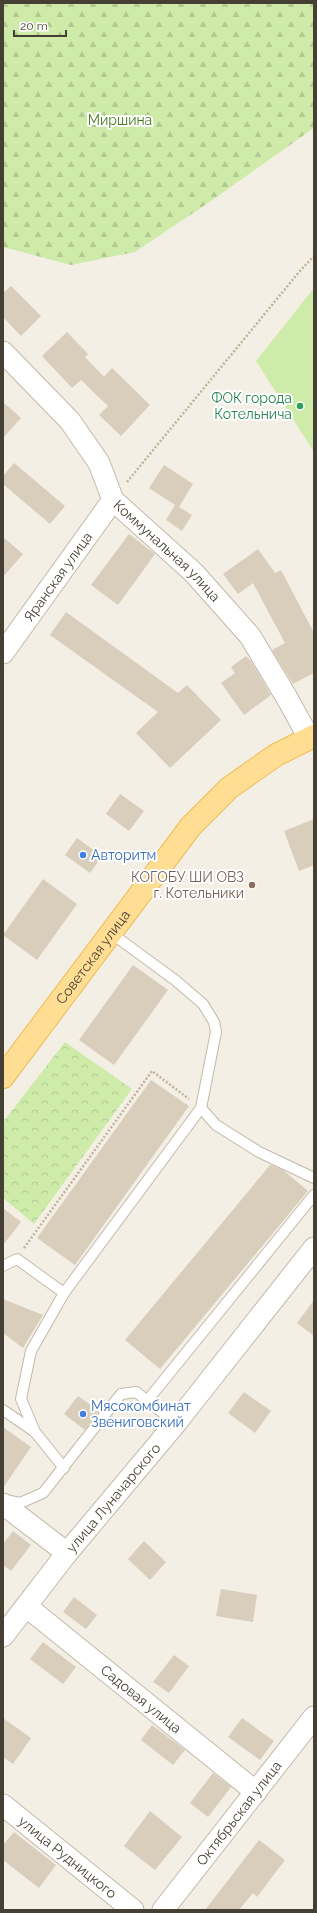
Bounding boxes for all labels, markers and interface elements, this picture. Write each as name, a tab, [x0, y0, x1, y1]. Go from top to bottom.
scale bar	[14, 12, 66, 38]
text: 20 m	[20, 19, 48, 33]
park label: Миршина	[88, 112, 152, 128]
place label: ФОК города Котельнича	[211, 390, 292, 422]
marker: ФОК города Котельнича	[295, 401, 305, 411]
street label: Коммунальная улица	[111, 497, 224, 605]
street label: Яранская улица	[20, 529, 95, 624]
place label: Авторитм	[91, 847, 156, 863]
marker: Авторитм	[78, 850, 88, 860]
place label: КОГОБУ ШИ ОВЗ г. Котельники	[131, 869, 244, 901]
marker: КОГОБУ ШИ ОВЗ г. Котельники	[247, 880, 257, 890]
street label: Советская улица	[53, 907, 133, 1007]
place label: Мясокомбинат Звениговский	[91, 1398, 191, 1430]
marker: Мясокомбинат Звениговский	[78, 1409, 88, 1419]
street label: улица Луначарского	[63, 1440, 164, 1555]
street label: Садовая улица	[98, 1662, 185, 1736]
street label: Октябрьская улица	[193, 1758, 285, 1869]
street label: улица Рудницкого	[15, 1813, 120, 1902]

